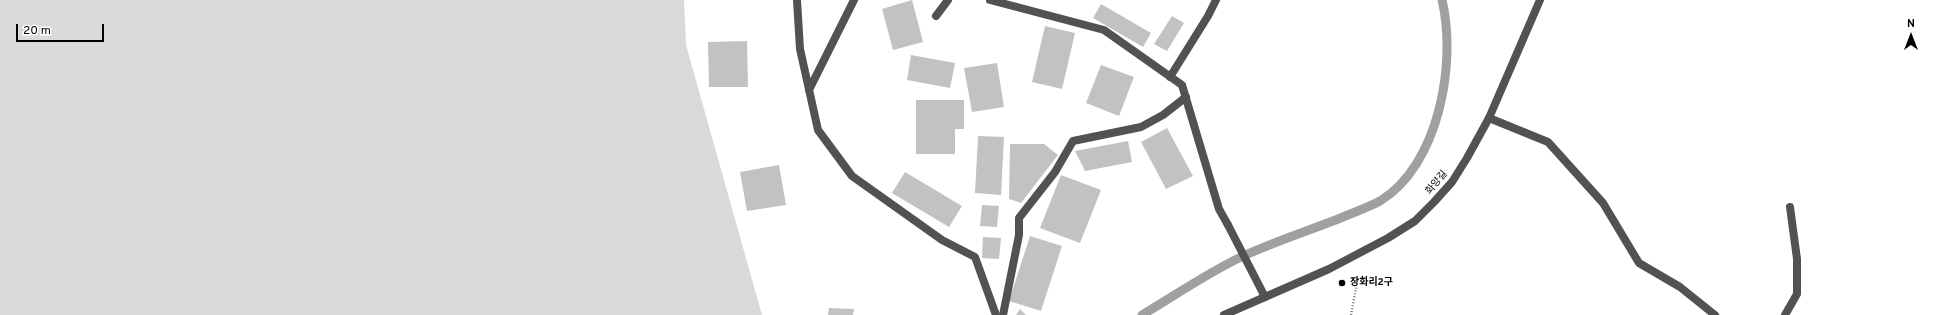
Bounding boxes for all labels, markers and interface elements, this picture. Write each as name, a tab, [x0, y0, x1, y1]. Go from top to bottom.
scale bar	[18, 16, 106, 42]
north arrow	[1891, 16, 1931, 56]
text: N	[1907, 17, 1915, 31]
text: 20 m	[23, 23, 51, 39]
street label: 화양길	[1424, 169, 1450, 197]
place label: 장화리2구	[1350, 277, 1393, 289]
marker: 장화리2구	[1337, 278, 1347, 288]

